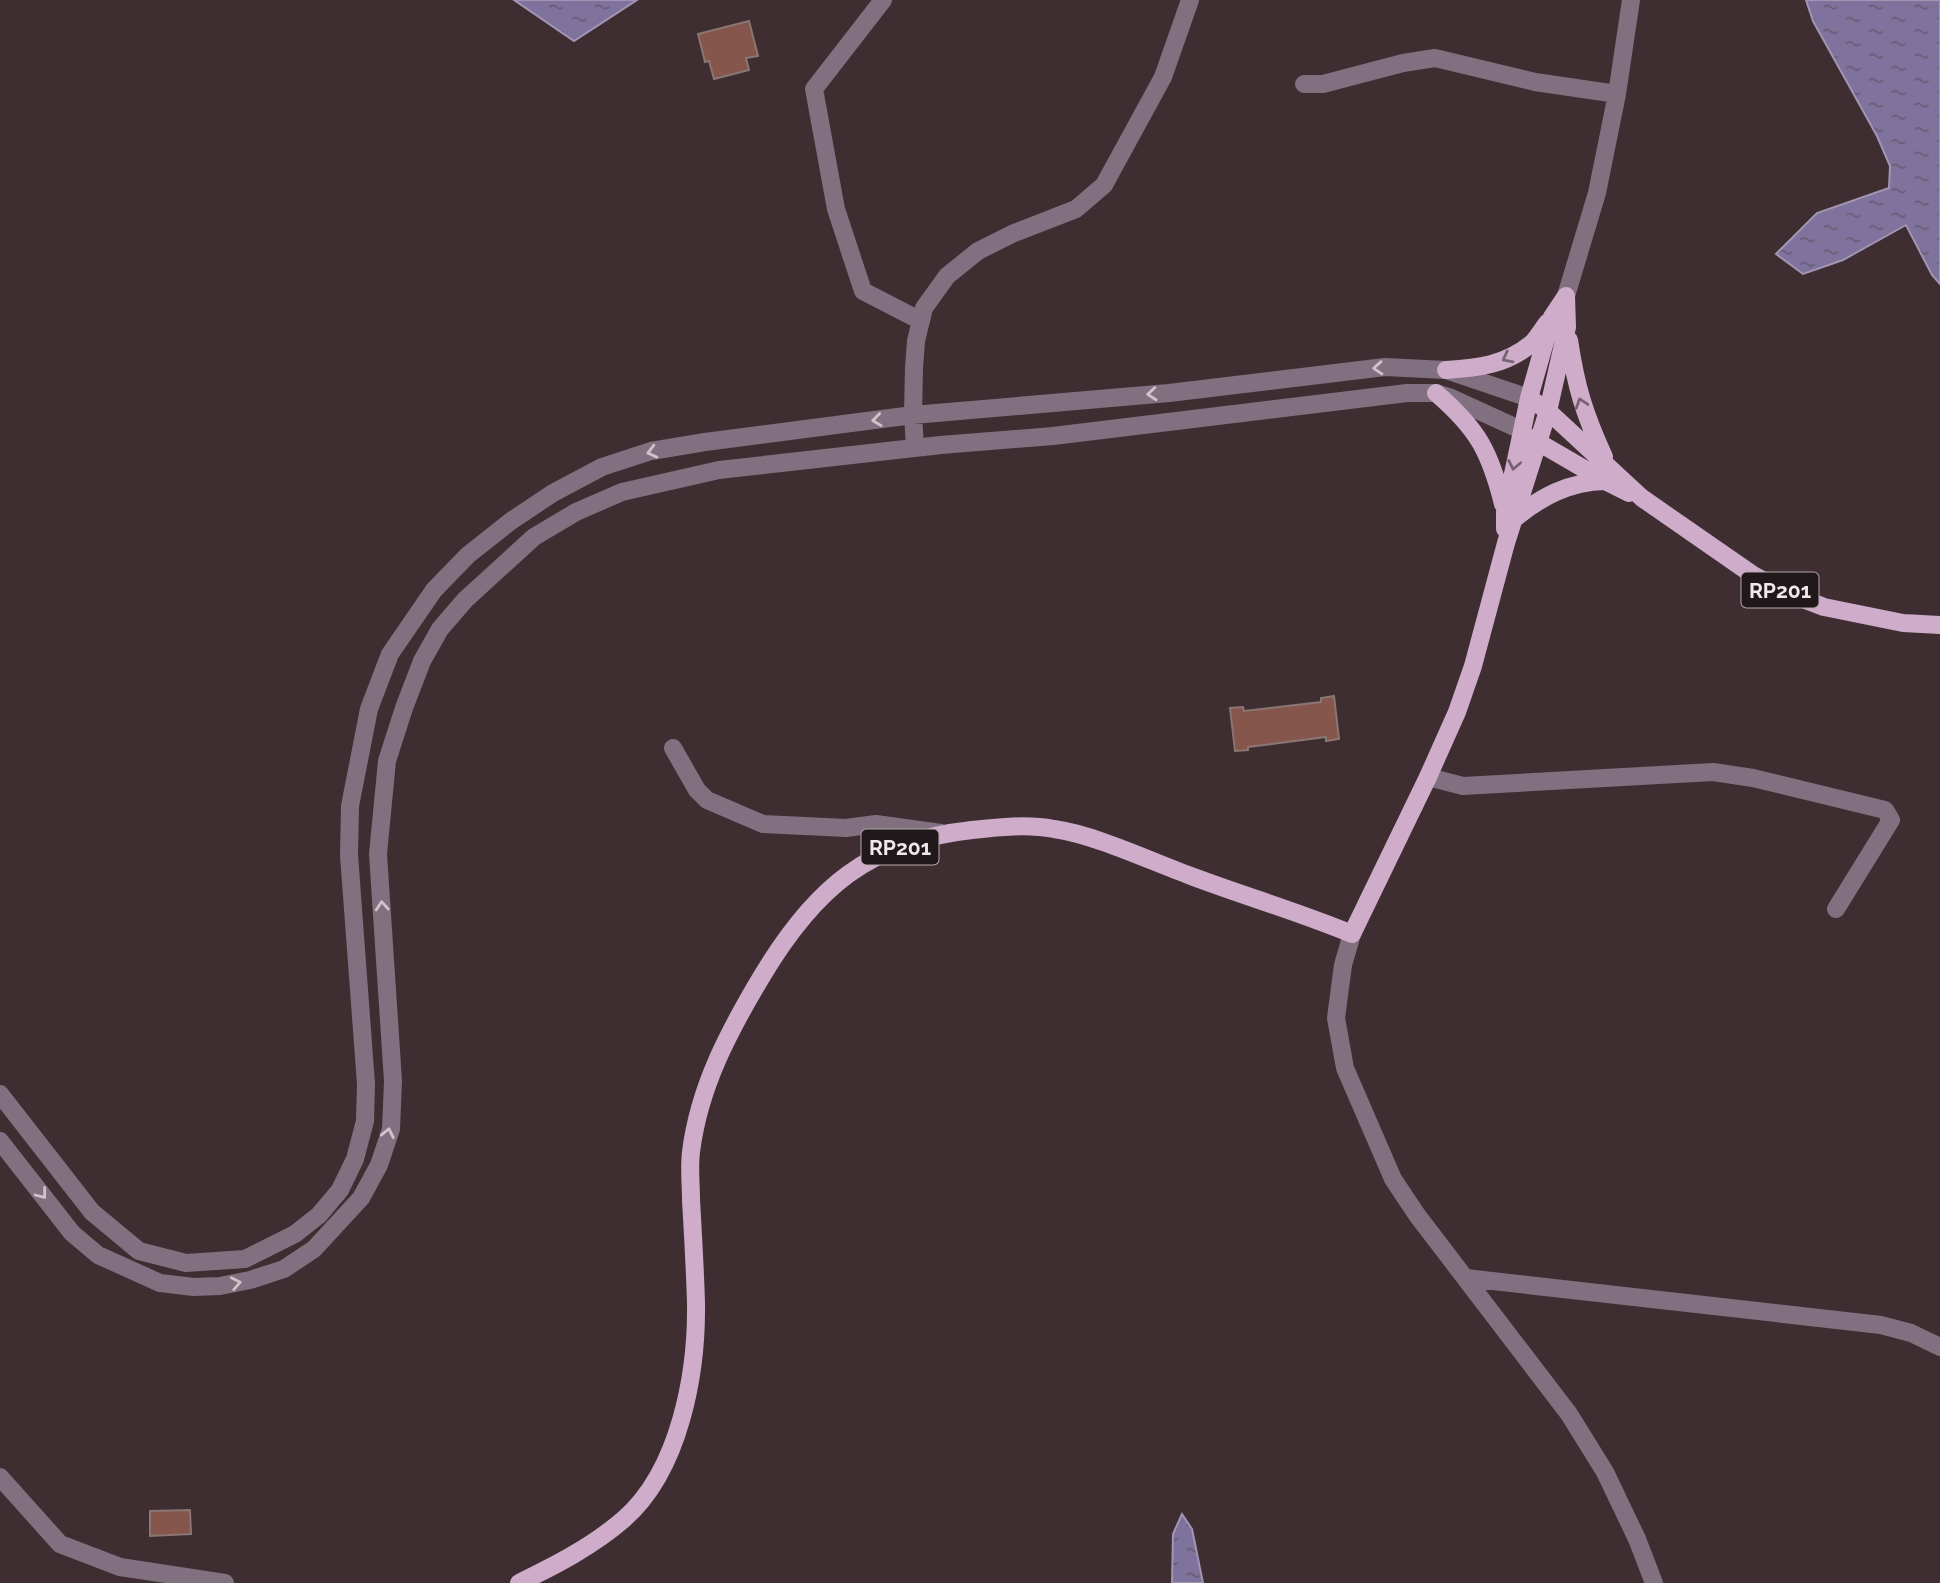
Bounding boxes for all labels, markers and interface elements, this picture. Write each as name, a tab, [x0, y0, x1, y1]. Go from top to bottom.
one-way arrow	[1502, 350, 1514, 363]
one-way arrow	[1372, 360, 1383, 375]
one-way arrow	[1146, 386, 1157, 401]
one-way arrow	[1575, 398, 1590, 410]
one-way arrow	[871, 412, 883, 427]
one-way arrow	[646, 444, 658, 458]
one-way arrow	[1507, 459, 1522, 471]
road number: RP201	[1742, 572, 1818, 608]
road number: RP201	[862, 830, 939, 864]
one-way arrow	[374, 900, 389, 911]
one-way arrow	[380, 1127, 395, 1139]
one-way arrow	[33, 1187, 46, 1199]
one-way arrow	[230, 1276, 242, 1291]

